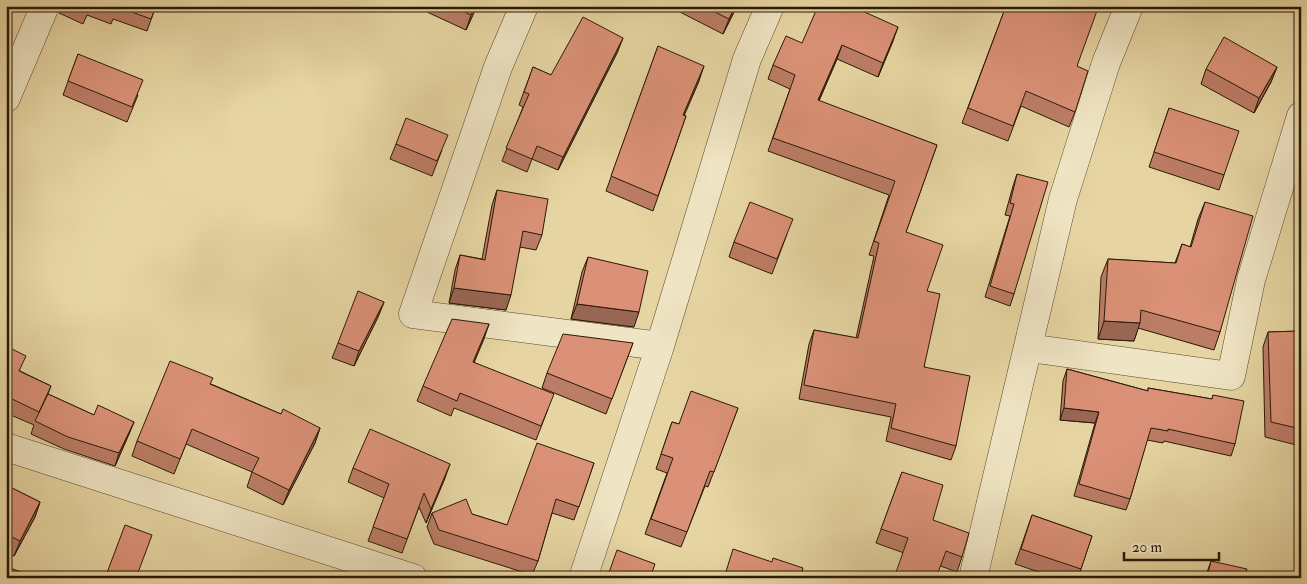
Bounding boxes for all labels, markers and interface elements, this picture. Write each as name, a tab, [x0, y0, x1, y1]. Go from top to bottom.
scale bar	[1124, 529, 1220, 561]
text: 20 m	[1132, 538, 1162, 557]

